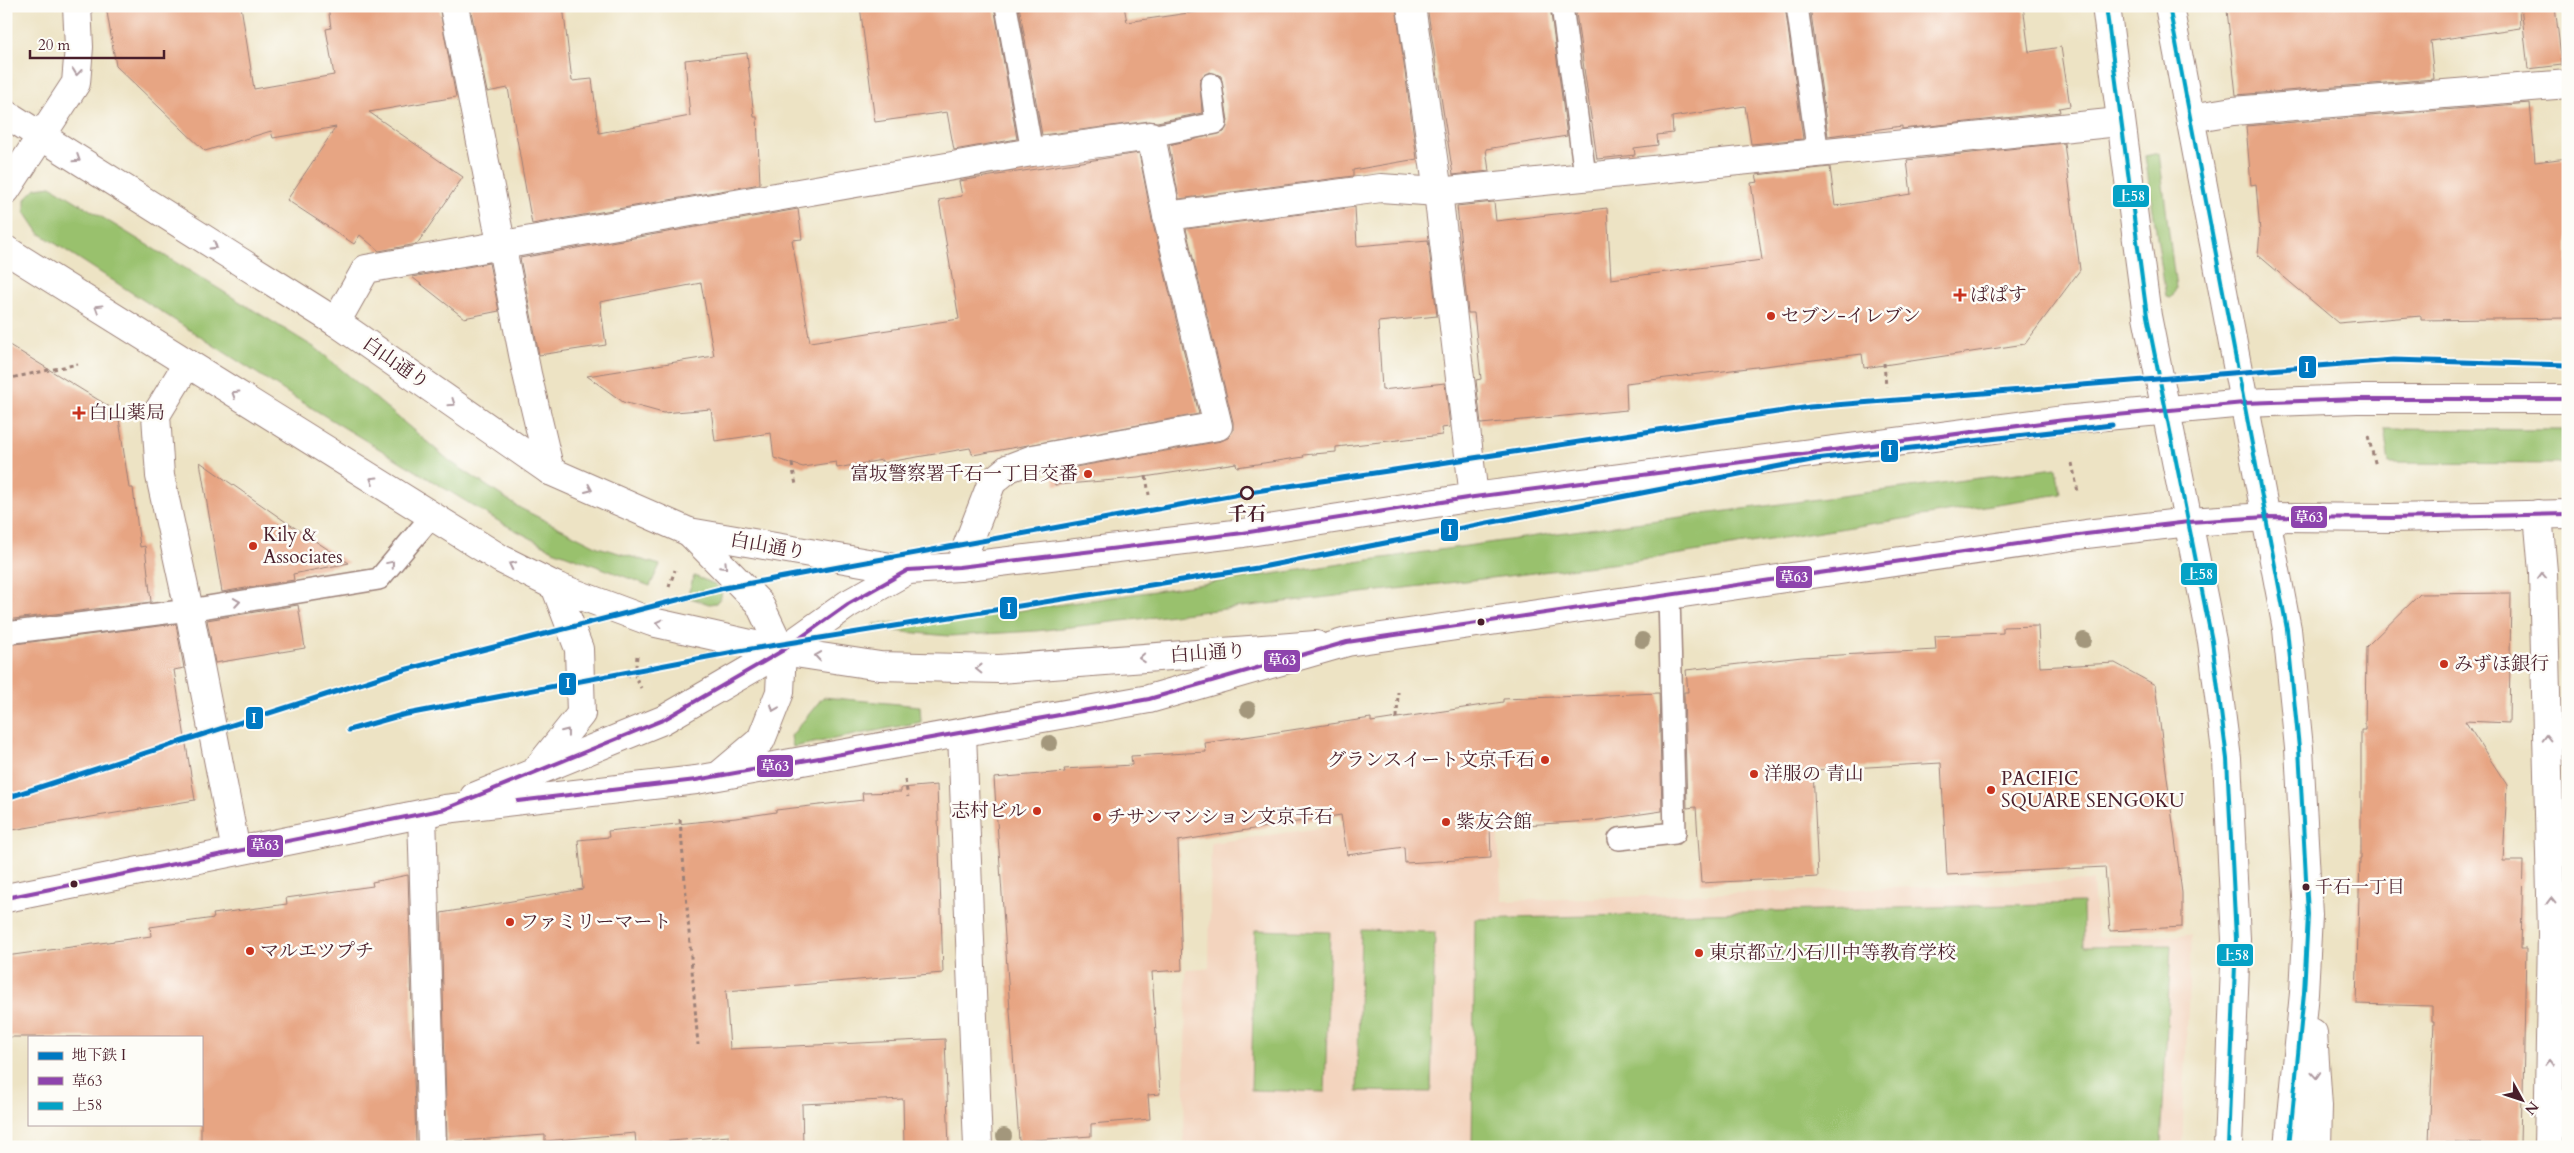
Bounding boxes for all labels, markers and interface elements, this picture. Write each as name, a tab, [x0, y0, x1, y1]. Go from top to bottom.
scale bar	[30, 28, 164, 60]
text: 20 m	[38, 35, 70, 55]
one-way arrow	[72, 69, 83, 77]
one-way arrow	[71, 153, 80, 163]
line badge: 上58	[2112, 184, 2150, 208]
text: 上58	[2117, 187, 2145, 206]
one-way arrow	[209, 240, 218, 249]
place label: ぱぱす	[1970, 282, 2027, 308]
marker: ぱぱす	[1954, 289, 1966, 301]
place label: セブン-イレブン	[1781, 303, 1921, 329]
one-way arrow	[94, 304, 103, 314]
marker: セブン-イレブン	[1765, 310, 1777, 322]
street label: 白山通り	[357, 331, 435, 395]
line badge: I	[2298, 355, 2317, 379]
text: I	[2304, 358, 2310, 377]
one-way arrow	[232, 391, 241, 400]
one-way arrow	[446, 397, 456, 406]
place label: 白山薬局	[89, 400, 165, 426]
marker: 白山薬局	[73, 407, 85, 419]
line badge: I	[1880, 439, 1899, 463]
text: I	[1887, 441, 1893, 460]
place label: 富坂警察署千石一丁目交番	[850, 461, 1078, 487]
marker: 富坂警察署千石一丁目交番	[1082, 468, 1094, 480]
one-way arrow	[369, 477, 378, 487]
one-way arrow	[584, 482, 593, 493]
marker: 千石	[1240, 486, 1254, 500]
place label: 千石	[1228, 501, 1266, 527]
line badge: 草63	[2290, 505, 2328, 529]
text: 草63	[2295, 508, 2323, 527]
line badge: I	[1440, 518, 1459, 542]
text: I	[1447, 521, 1453, 540]
place label: Kily & Associates	[263, 522, 343, 570]
street label: 白山通り	[728, 527, 808, 565]
marker: Kily & Associates	[247, 540, 259, 552]
one-way arrow	[508, 560, 517, 571]
one-way arrow	[718, 560, 727, 569]
one-way arrow	[385, 561, 394, 570]
line badge: 上58	[2180, 562, 2218, 586]
line badge: 草63	[1775, 565, 1813, 589]
text: 上58	[2185, 565, 2213, 584]
text: 草63	[1780, 568, 1808, 587]
one-way arrow	[2537, 571, 2548, 579]
line badge: I	[999, 596, 1018, 620]
one-way arrow	[234, 597, 242, 608]
text: I	[1006, 599, 1012, 618]
unlabelled marker	[1476, 617, 1486, 627]
one-way arrow	[654, 618, 663, 629]
street label: 白山通り	[1169, 637, 1247, 669]
line badge: 草63	[1263, 649, 1301, 673]
text: 草63	[1268, 651, 1296, 670]
place label: みずほ銀行	[2454, 651, 2549, 677]
one-way arrow	[813, 652, 822, 662]
one-way arrow	[1137, 652, 1145, 663]
marker: みずほ銀行	[2438, 658, 2450, 670]
one-way arrow	[975, 663, 983, 674]
line badge: I	[558, 672, 577, 696]
text: I	[565, 674, 571, 693]
one-way arrow	[770, 703, 780, 712]
line badge: I	[245, 706, 264, 730]
text: I	[251, 709, 257, 728]
one-way arrow	[561, 729, 569, 738]
one-way arrow	[2541, 734, 2552, 742]
place label: グランスイート文京千石	[1327, 747, 1535, 773]
line badge: 草63	[756, 754, 794, 778]
marker: グランスイート文京千石	[1539, 754, 1551, 766]
text: 草63	[761, 757, 789, 776]
place label: 洋服の 青山	[1764, 761, 1864, 787]
place label: PACIFIC SQUARE SENGOKU	[2001, 766, 2185, 814]
marker: 洋服の 青山	[1748, 768, 1760, 780]
marker: PACIFIC SQUARE SENGOKU	[1985, 784, 1997, 796]
place label: 志村ビル	[951, 798, 1027, 824]
place label: チサンマンション文京千石	[1107, 804, 1333, 830]
marker: 志村ビル	[1031, 805, 1043, 817]
place label: 紫友会館	[1456, 809, 1532, 835]
marker: チサンマンション文京千石	[1091, 811, 1103, 823]
marker: 紫友会館	[1440, 816, 1452, 828]
line badge: 草63	[246, 834, 284, 858]
text: 草63	[251, 836, 279, 855]
place label: 千石一丁目	[2315, 875, 2405, 900]
unlabelled marker	[69, 879, 79, 889]
marker: 千石一丁目	[2301, 882, 2311, 892]
one-way arrow	[2545, 896, 2556, 904]
place label: ファミリーマート	[520, 909, 672, 935]
marker: ファミリーマート	[504, 916, 516, 928]
place label: マルエツプチ	[260, 938, 374, 964]
place label: 東京都立小石川中等教育学校	[1709, 940, 1956, 966]
line badge: 上58	[2216, 943, 2254, 967]
marker: マルエツプチ	[244, 945, 256, 957]
text: 上58	[2221, 946, 2249, 965]
marker: 東京都立小石川中等教育学校	[1693, 947, 1705, 959]
legend	[28, 1036, 202, 1126]
text: 地下鉄 I	[72, 1045, 126, 1065]
one-way arrow	[2544, 1059, 2555, 1067]
text: 草63	[72, 1071, 102, 1091]
one-way arrow	[2310, 1072, 2321, 1080]
north arrow	[2496, 1076, 2546, 1126]
text: 上58	[72, 1095, 102, 1115]
text: N	[2520, 1097, 2543, 1119]

